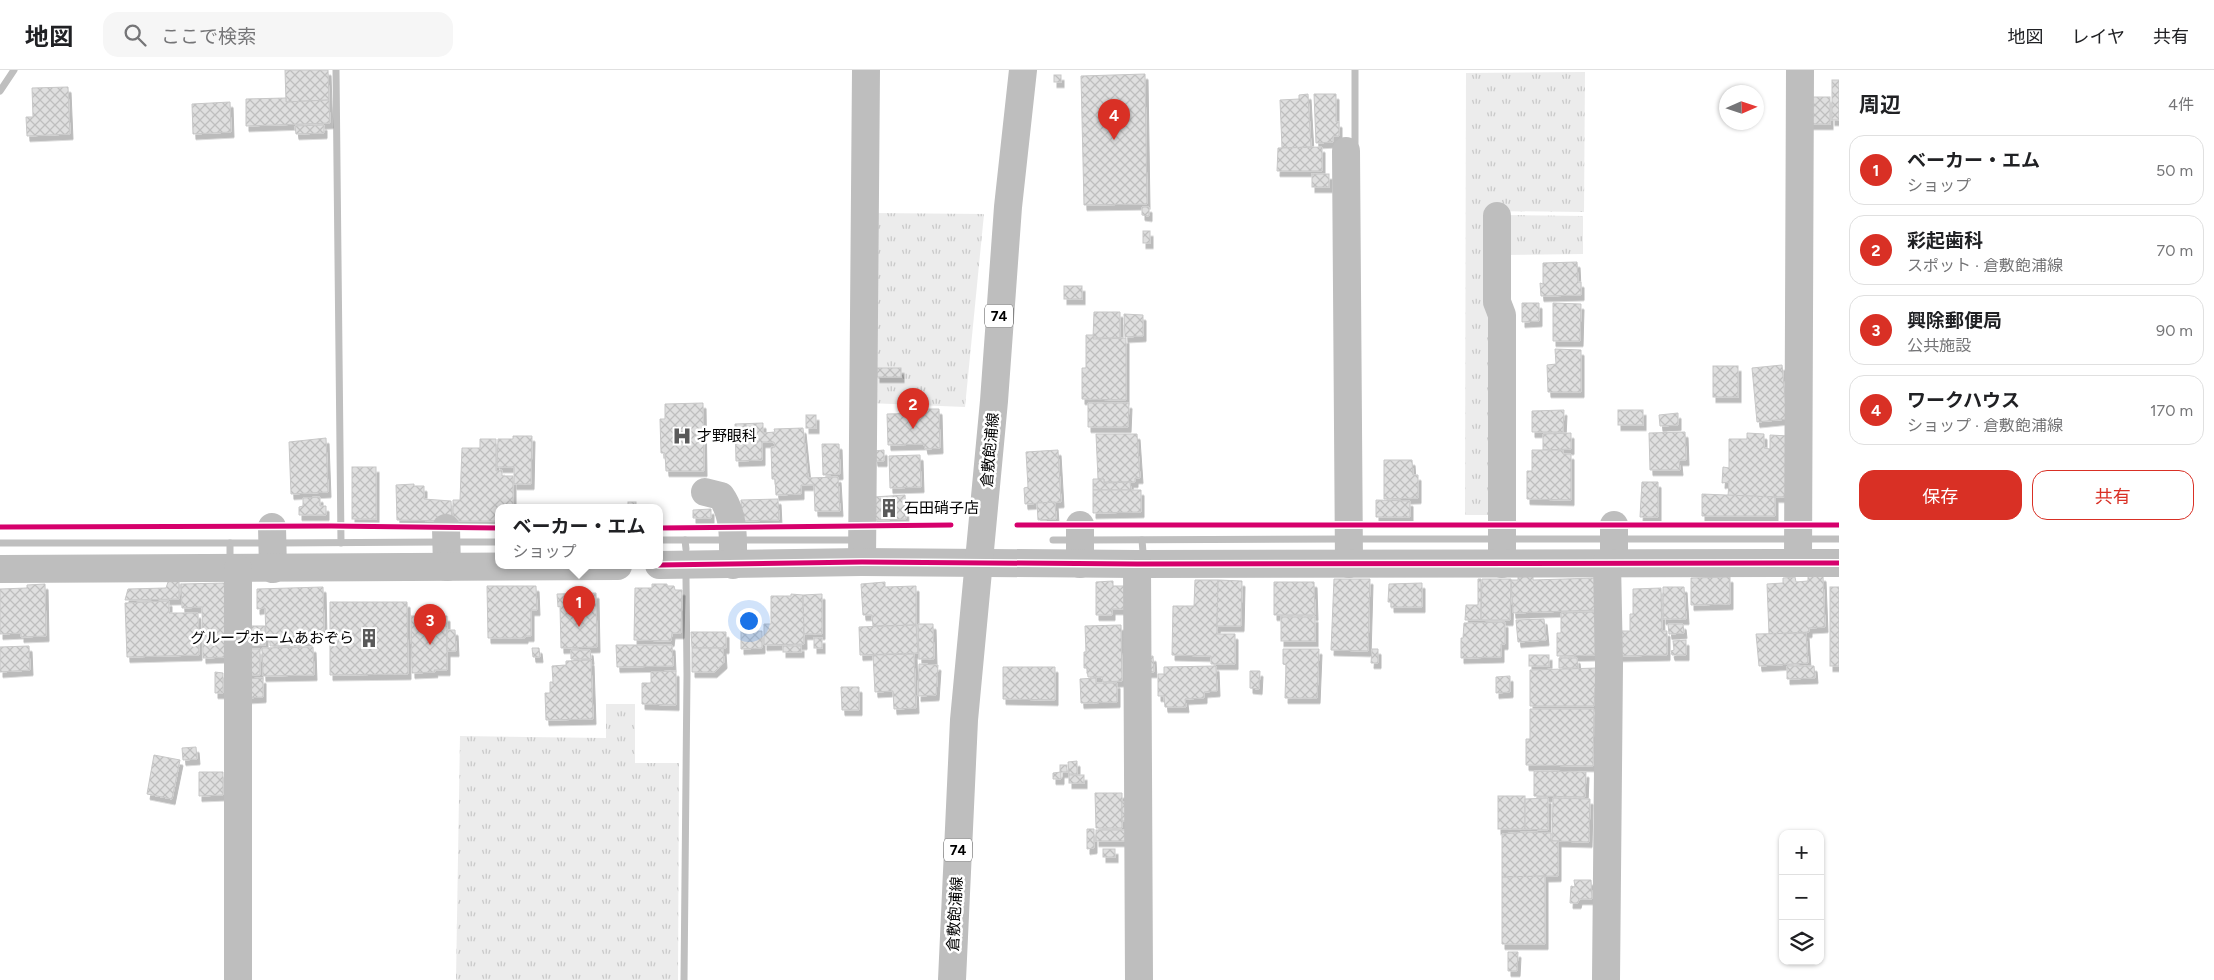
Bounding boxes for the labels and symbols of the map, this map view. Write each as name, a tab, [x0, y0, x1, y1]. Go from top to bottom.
north arrow	[1719, 85, 1764, 130]
pin: 4	[1098, 99, 1130, 140]
road number: 74	[985, 305, 1013, 328]
pin: 2	[897, 388, 929, 429]
street label: 倉敷飽浦線	[978, 412, 1002, 488]
hospital icon: 才野眼科	[671, 425, 693, 447]
place label: 才野眼科	[697, 427, 757, 445]
building icon: 石田硝子店	[878, 497, 900, 519]
place label: 石田硝子店	[904, 499, 979, 517]
pin: 1	[563, 586, 595, 627]
pin: 3	[414, 604, 446, 645]
your location	[736, 608, 762, 634]
building icon: グループホームあおぞら	[358, 627, 380, 649]
place label: グループホームあおぞら	[190, 629, 354, 647]
road number: 74	[944, 838, 972, 862]
street label: 倉敷飽浦線	[944, 876, 966, 952]

